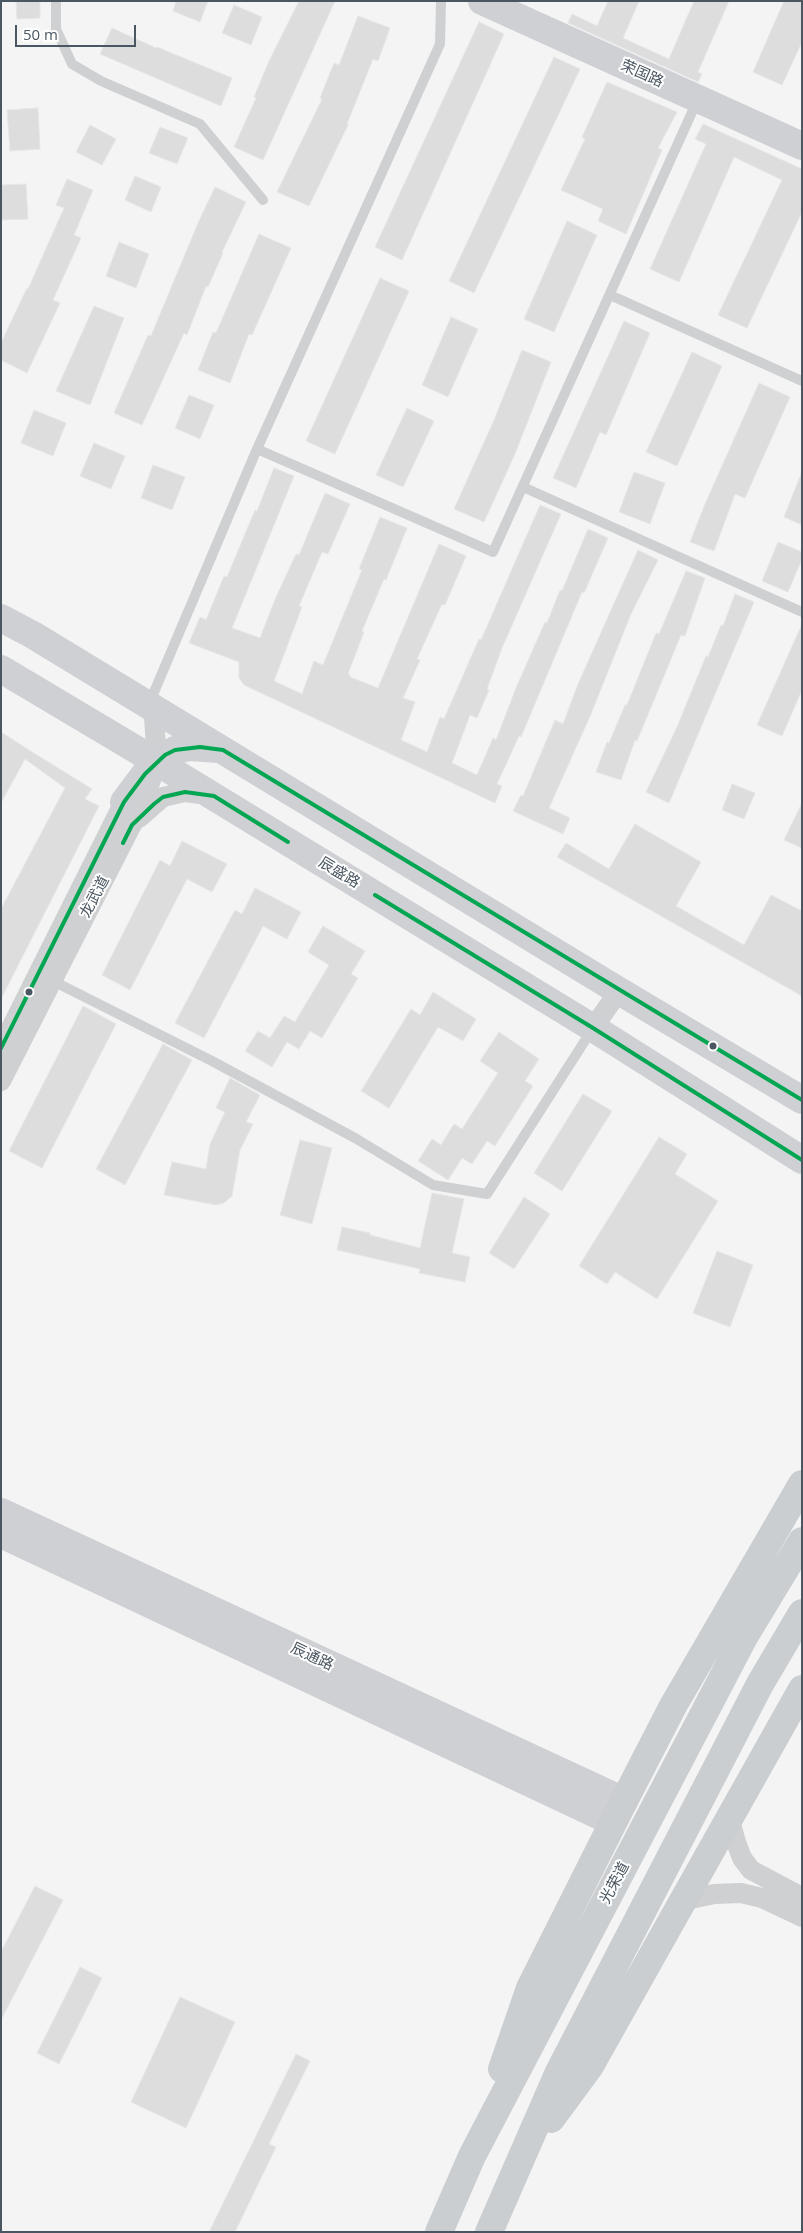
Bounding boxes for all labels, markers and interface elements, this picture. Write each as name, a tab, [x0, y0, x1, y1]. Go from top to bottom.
scale bar	[18, 15, 139, 47]
text: 50 m	[23, 24, 58, 44]
street label: 荣国路	[618, 57, 666, 91]
street label: 辰盛路	[315, 854, 363, 892]
street label: 龙武道	[76, 873, 114, 921]
unlabelled marker	[24, 987, 34, 997]
unlabelled marker	[708, 1041, 718, 1051]
street label: 辰通路	[288, 1639, 336, 1675]
street label: 光荣道	[596, 1859, 634, 1907]

